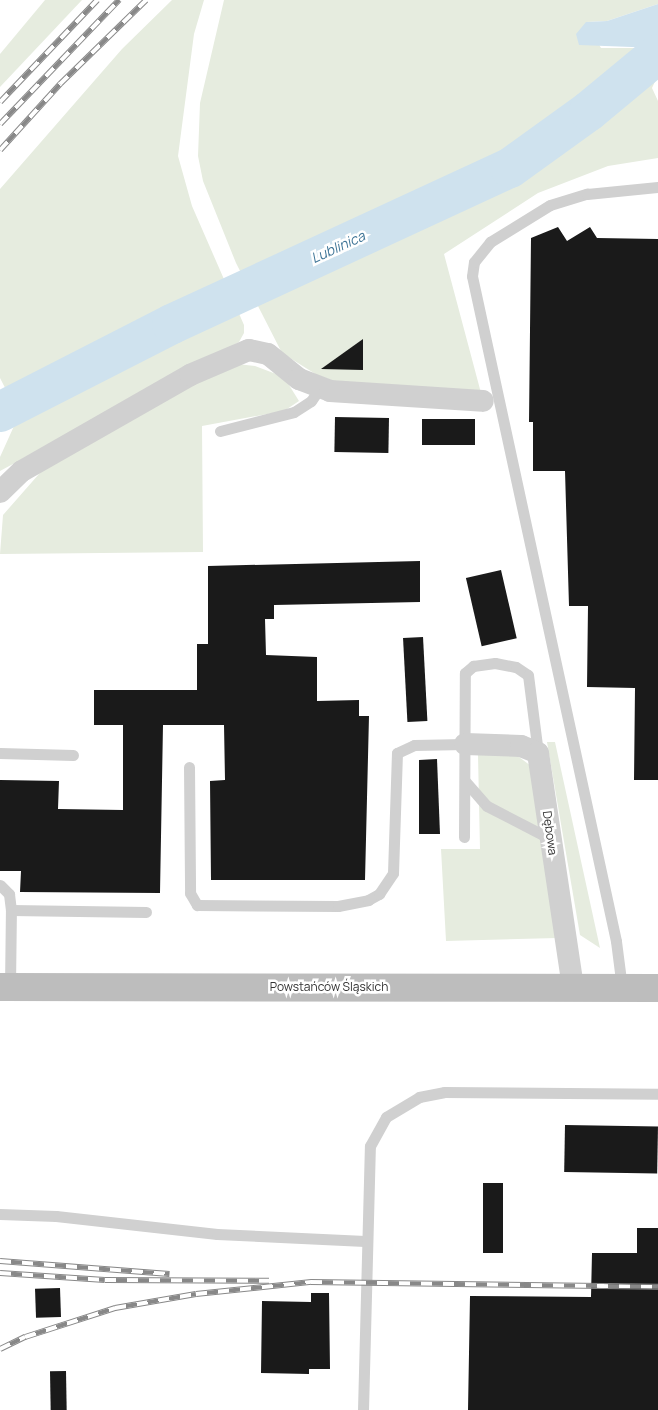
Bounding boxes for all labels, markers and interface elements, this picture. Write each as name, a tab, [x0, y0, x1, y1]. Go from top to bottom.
water label: Lublinica	[308, 227, 368, 267]
street label: Dębowa	[540, 810, 560, 856]
street label: Powstańców Śląskich	[270, 980, 388, 994]

